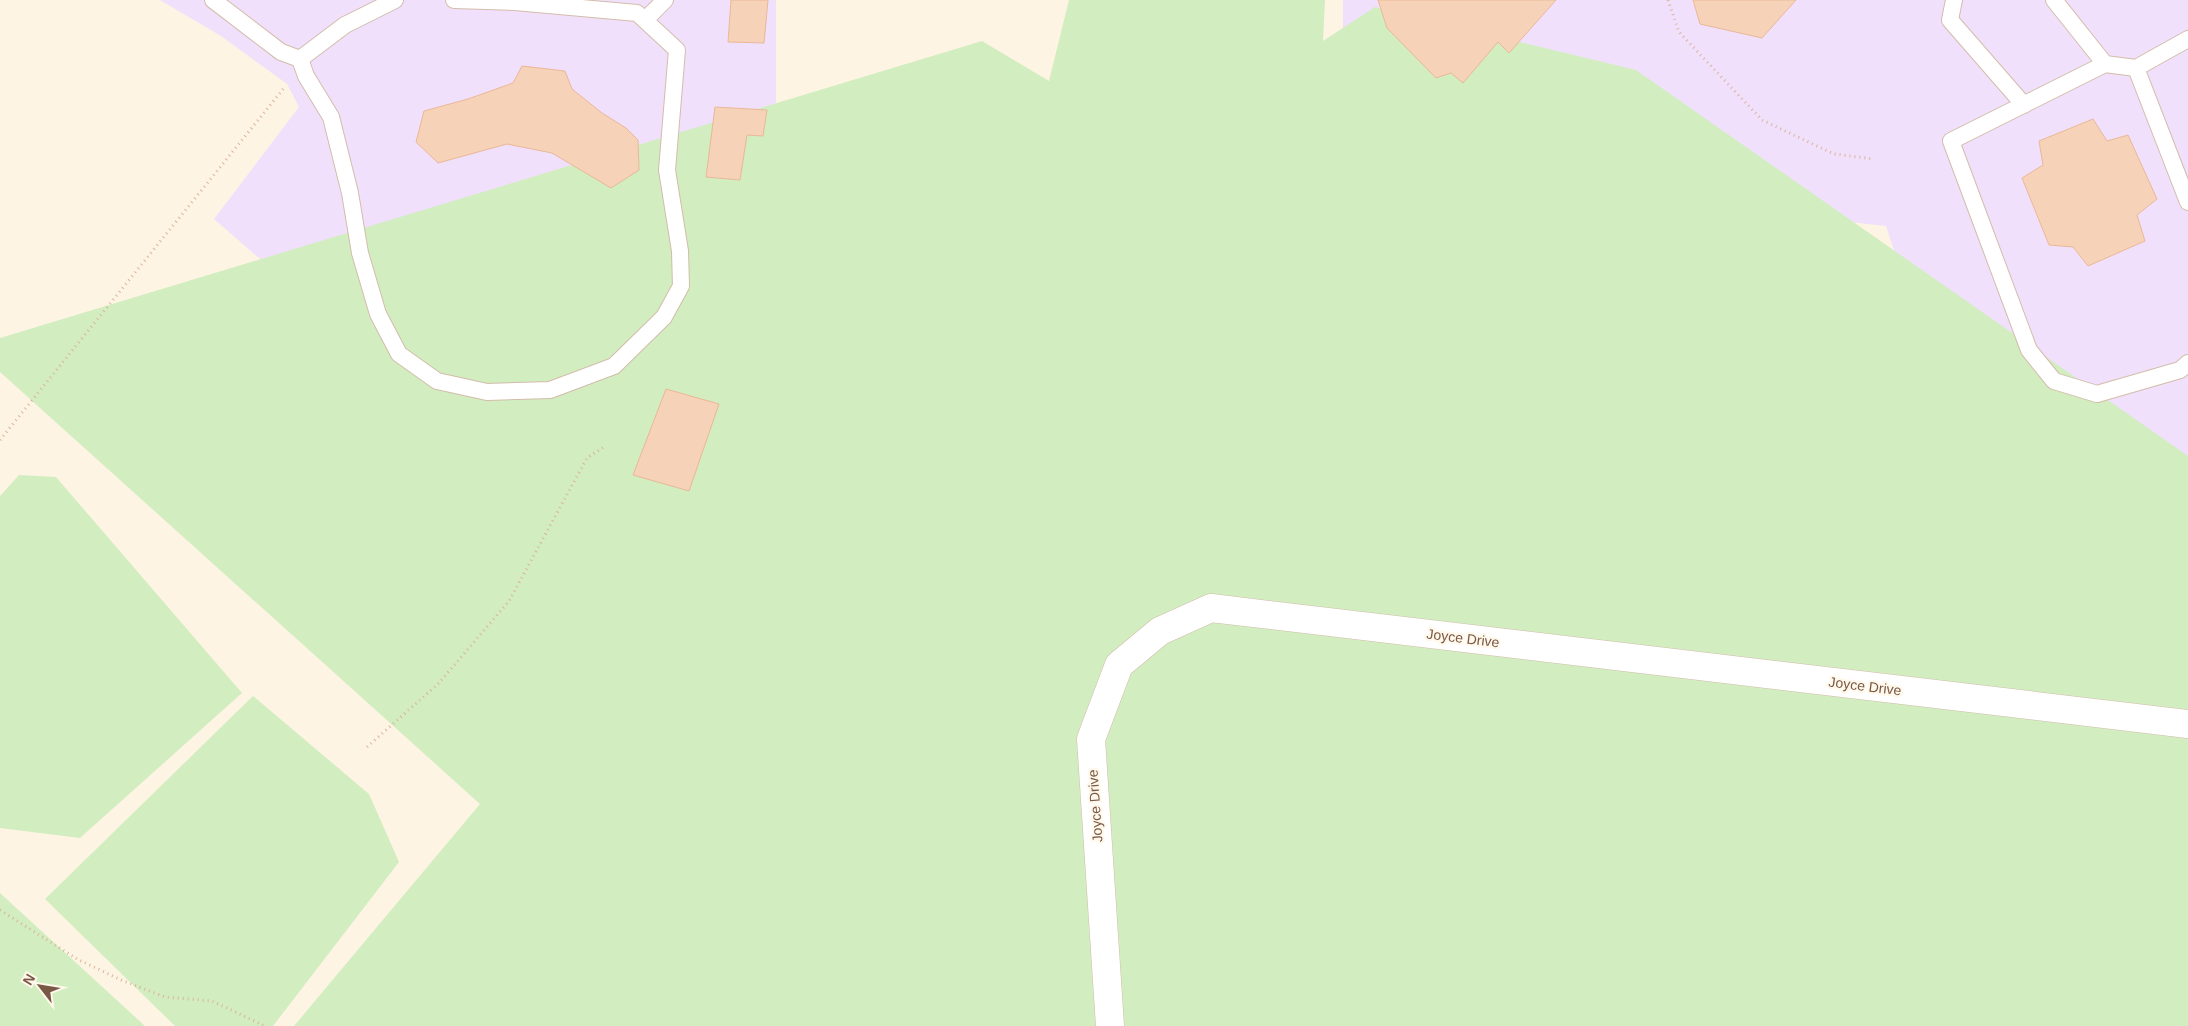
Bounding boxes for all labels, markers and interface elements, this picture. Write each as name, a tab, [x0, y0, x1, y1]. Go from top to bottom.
street label: Joyce Drive	[1426, 626, 1500, 650]
street label: Joyce Drive	[1828, 674, 1902, 698]
street label: Joyce Drive	[1084, 769, 1106, 843]
north arrow	[15, 961, 65, 1011]
text: N	[19, 971, 38, 988]

